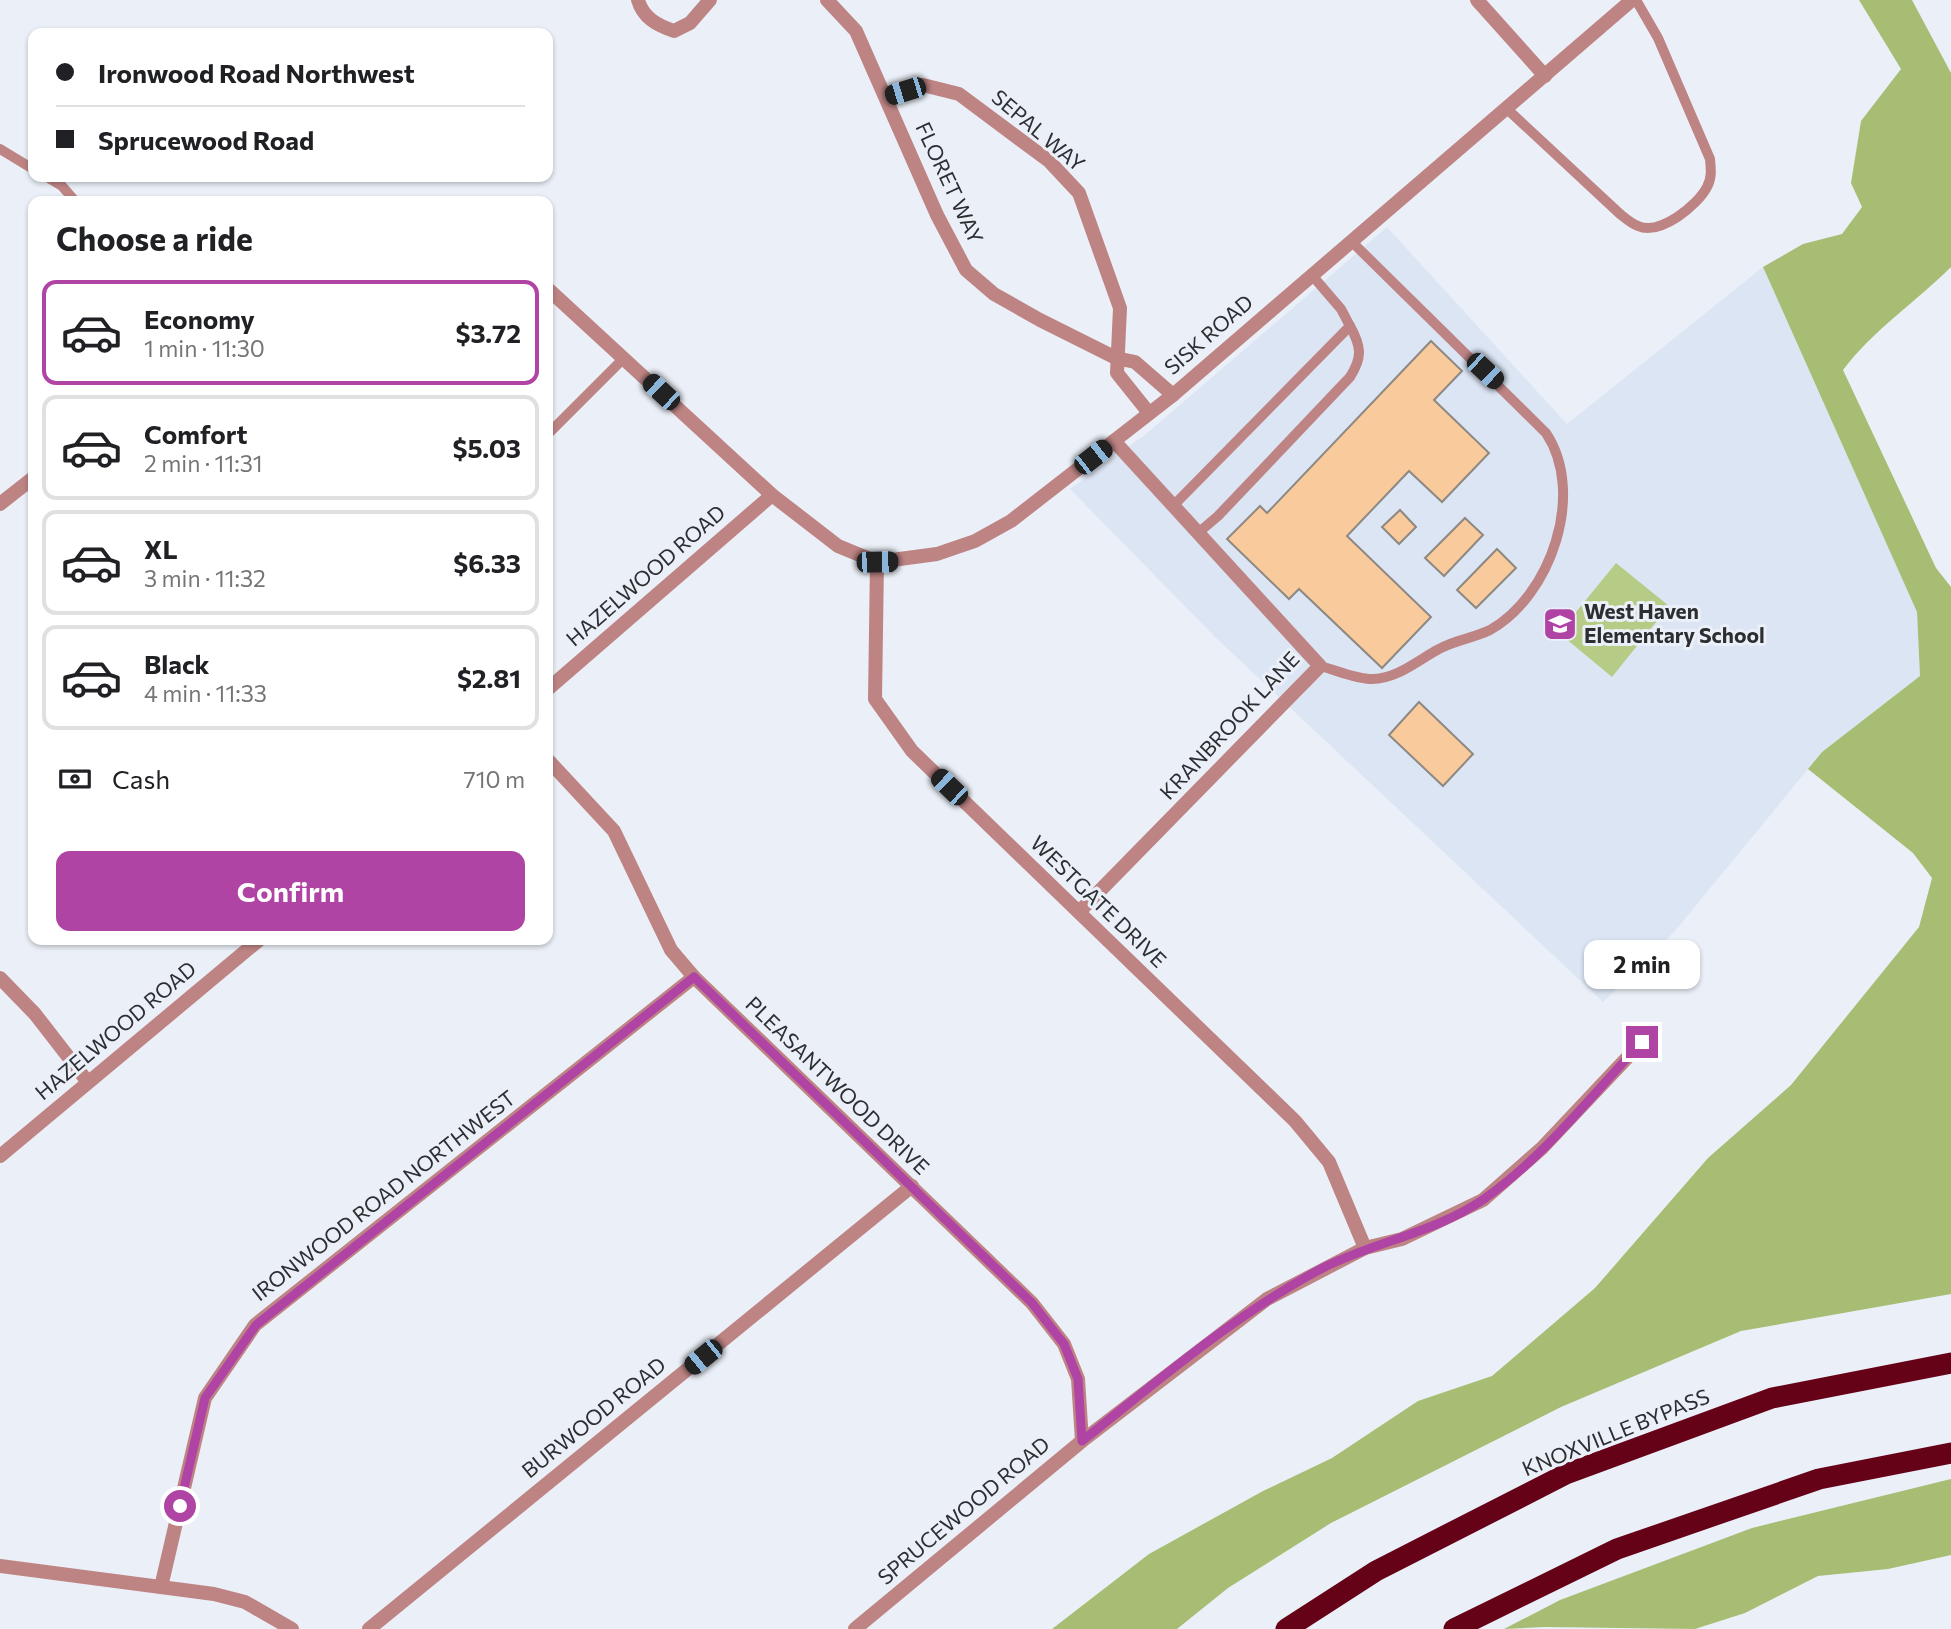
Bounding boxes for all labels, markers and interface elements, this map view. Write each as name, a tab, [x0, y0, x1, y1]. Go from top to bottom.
text: Ironwood Road Northwest	[98, 57, 415, 88]
car	[882, 75, 929, 107]
street label: SEPAL WAY	[987, 84, 1091, 176]
street label: FLORET WAY	[911, 118, 990, 247]
text: Sprucewood Road	[98, 124, 314, 155]
text: Choose a ride	[56, 218, 253, 258]
street label: SISK ROAD	[1159, 289, 1257, 379]
icon: car	[60, 301, 123, 364]
text: Economy	[144, 303, 255, 334]
text: $3.72	[456, 317, 521, 348]
text: 1 min · 11:30	[144, 334, 265, 362]
car	[1463, 349, 1508, 393]
car	[639, 370, 684, 414]
icon: car	[60, 416, 123, 479]
text: Comfort	[144, 418, 247, 449]
text: $5.03	[452, 432, 521, 463]
car	[1070, 436, 1117, 478]
text: 2 min · 11:31	[144, 449, 263, 477]
street label: HAZELWOOD ROAD	[561, 499, 729, 651]
icon: car	[60, 531, 123, 594]
text: XL	[144, 533, 178, 564]
text: $6.33	[453, 547, 521, 578]
car	[856, 551, 899, 573]
text: 3 min · 11:32	[144, 564, 266, 592]
place label: West Haven Elementary School	[1584, 598, 1765, 647]
school or university icon: West Haven Elementary School	[1541, 605, 1579, 643]
icon: car	[60, 646, 123, 709]
street label: KRANBROOK LANE	[1154, 646, 1304, 804]
text: Black	[144, 648, 210, 679]
text: $2.81	[457, 662, 521, 693]
text: 4 min · 11:33	[144, 679, 267, 707]
icon: cash	[56, 760, 94, 798]
text: Cash	[112, 763, 170, 794]
text: 710 m	[464, 765, 525, 793]
car	[927, 765, 972, 809]
street label: WESTGATE DRIVE	[1026, 830, 1172, 972]
button: Confirm	[56, 851, 525, 931]
callout: 2 min	[1584, 940, 1700, 990]
text: 2 min	[1613, 950, 1671, 978]
street label: HAZELWOOD ROAD	[30, 955, 200, 1104]
street label: PLEASANTWOOD DRIVE	[741, 991, 935, 1179]
route end	[1626, 1026, 1658, 1058]
street label: IRONWOOD ROAD NORTHWEST	[247, 1084, 520, 1305]
car	[681, 1336, 726, 1378]
street label: BURWOOD ROAD	[516, 1351, 670, 1482]
street label: KNOXVILLE BYPASS	[1518, 1383, 1713, 1481]
street label: SPRUCEWOOD ROAD	[872, 1431, 1054, 1589]
route start	[164, 1490, 196, 1522]

